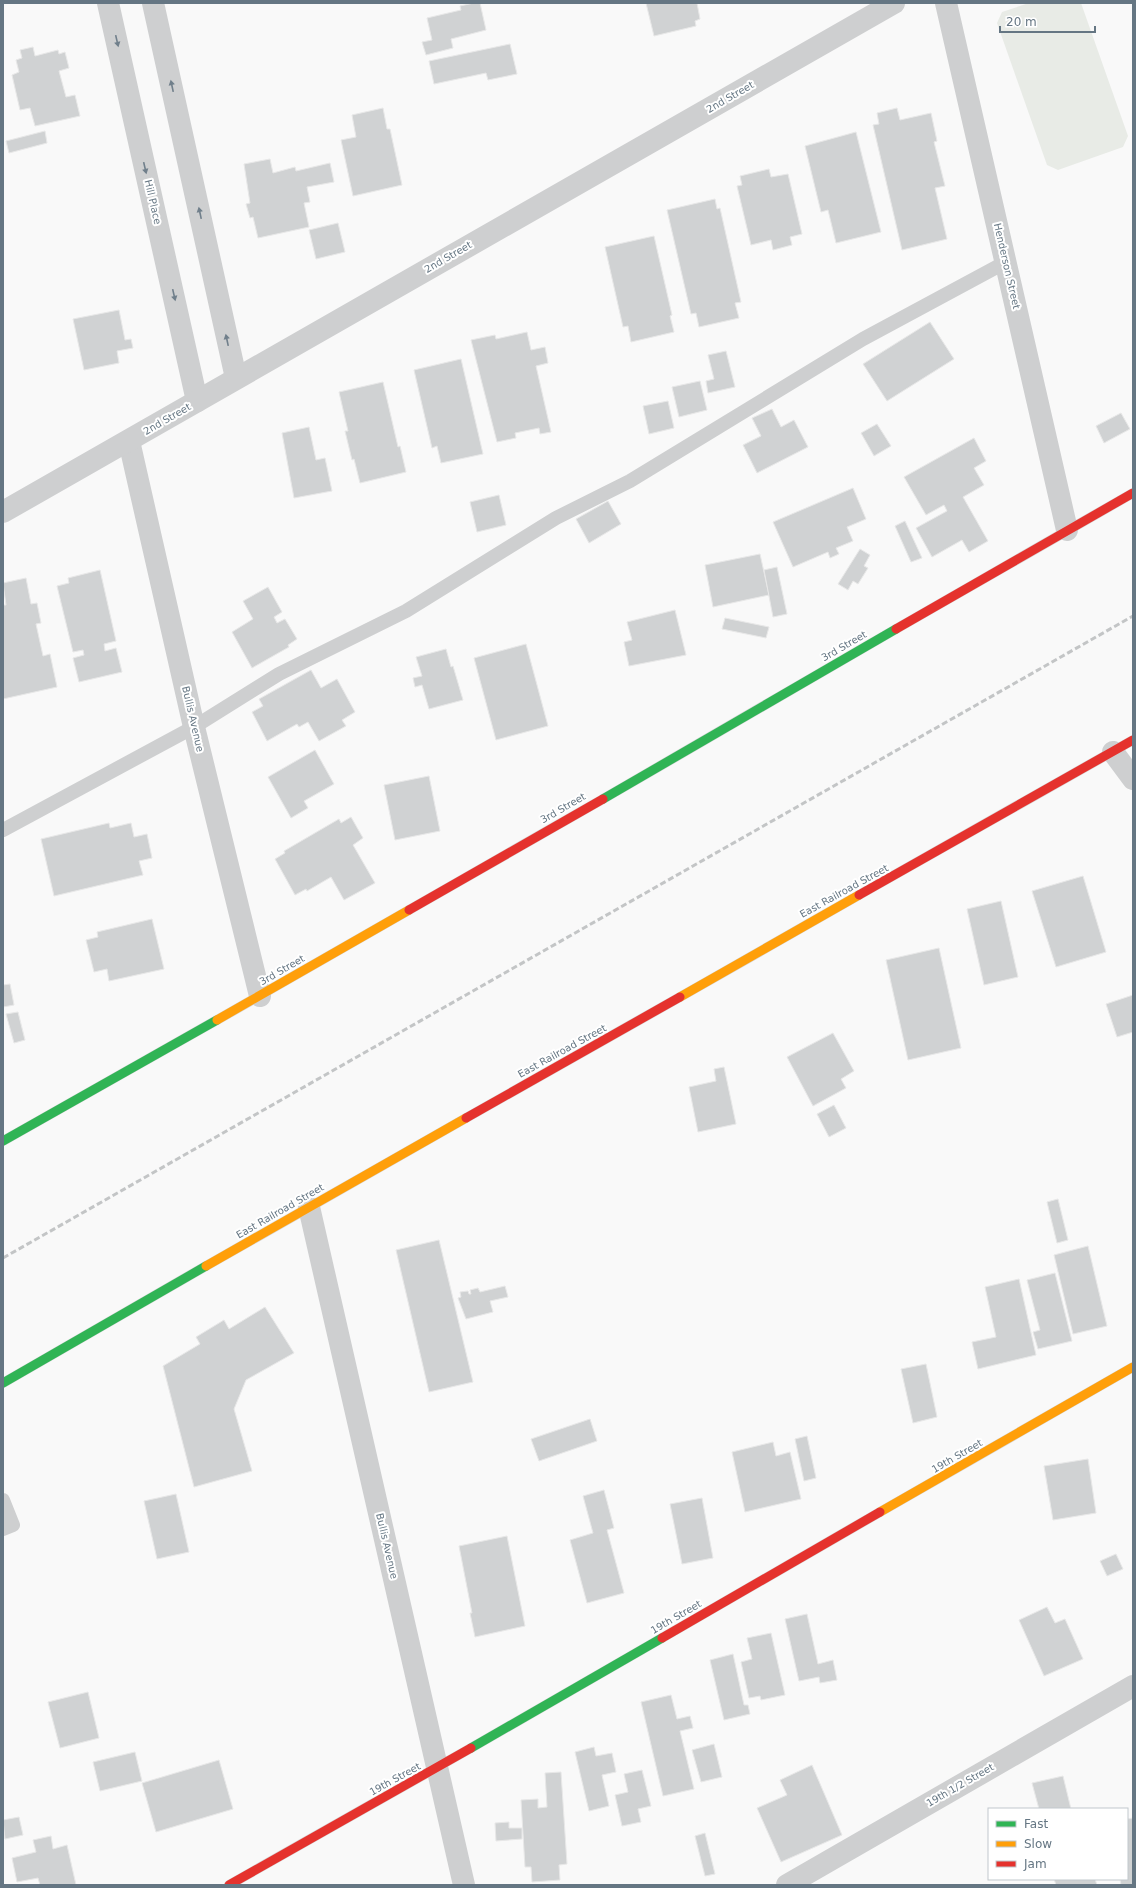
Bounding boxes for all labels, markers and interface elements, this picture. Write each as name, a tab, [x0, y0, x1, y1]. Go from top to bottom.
scale bar	[1000, 8, 1095, 34]
text: 20 m	[1006, 15, 1037, 29]
one-way arrow	[114, 35, 120, 47]
street label: 2nd Street	[704, 79, 756, 115]
one-way arrow	[168, 80, 174, 93]
one-way arrow	[143, 162, 149, 174]
street label: Hill Place	[143, 179, 163, 225]
one-way arrow	[196, 207, 202, 219]
street label: Henderson Street	[992, 222, 1022, 310]
street label: 2nd Street	[422, 239, 474, 275]
one-way arrow	[171, 289, 177, 301]
one-way arrow	[224, 334, 230, 346]
street label: 2nd Street	[141, 401, 193, 437]
street label: 3rd Street	[820, 629, 869, 663]
street label: Bullis Avenue	[180, 685, 206, 753]
street label: 3rd Street	[539, 791, 588, 825]
street label: East Railroad Street	[798, 862, 890, 920]
street label: 3rd Street	[258, 953, 307, 987]
street label: East Railroad Street	[516, 1022, 608, 1080]
street label: East Railroad Street	[234, 1181, 326, 1241]
street label: 19th Street	[930, 1437, 984, 1475]
street label: Bullis Avenue	[374, 1512, 400, 1580]
street label: 19th Street	[649, 1598, 703, 1636]
street label: 19th Street	[368, 1760, 422, 1798]
street label: 19th 1/2 Street	[924, 1761, 996, 1809]
legend	[988, 1808, 1128, 1880]
text: Fast	[1024, 1817, 1048, 1831]
text: Slow	[1024, 1837, 1052, 1851]
text: Jam	[1023, 1857, 1047, 1871]

